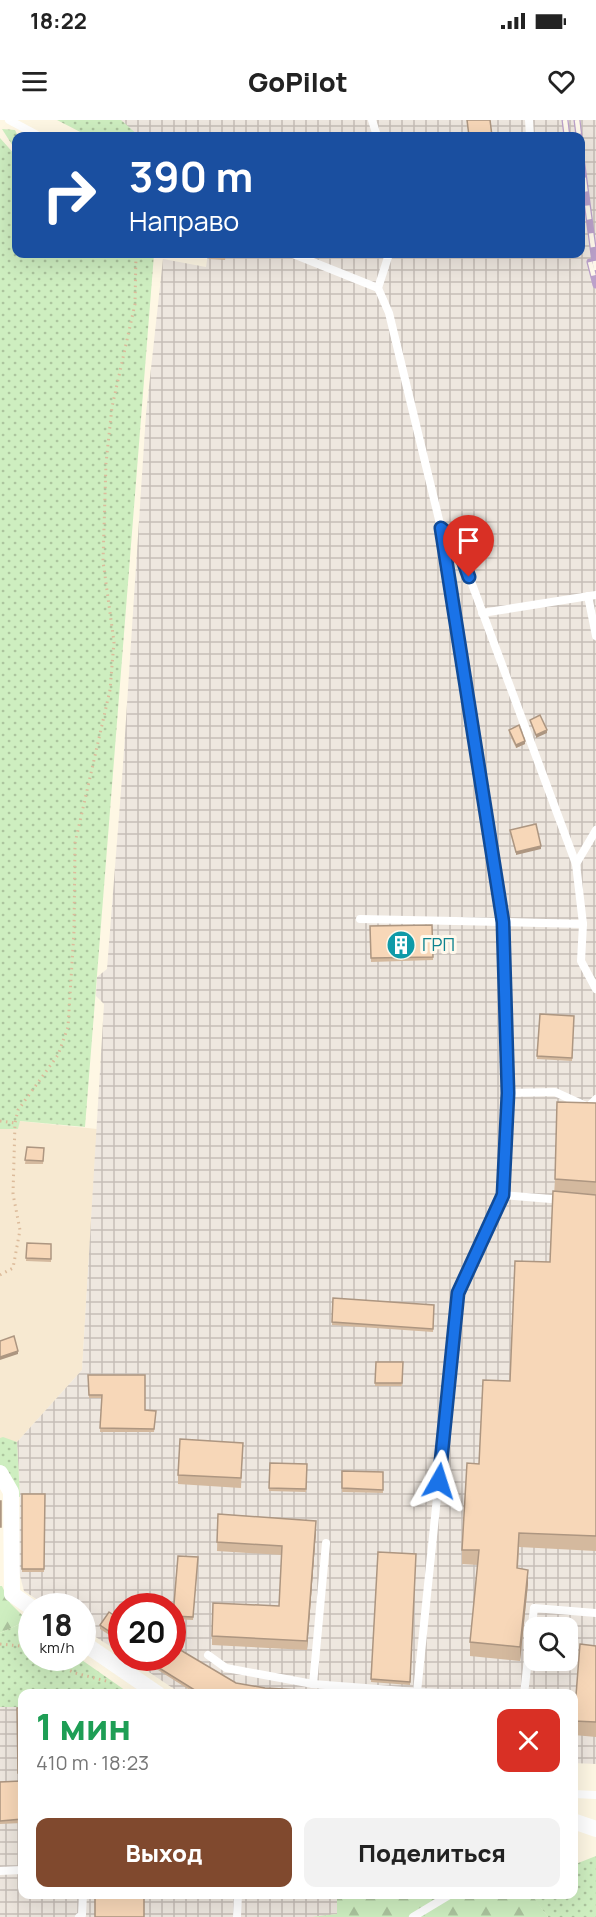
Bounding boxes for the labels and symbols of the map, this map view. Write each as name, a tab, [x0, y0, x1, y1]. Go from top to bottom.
pin	[443, 515, 494, 577]
building icon: ГРП	[385, 929, 417, 961]
place label: ГРП	[422, 932, 455, 956]
position arrow	[407, 1449, 471, 1513]
speed limit sign: 20	[108, 1593, 186, 1671]

